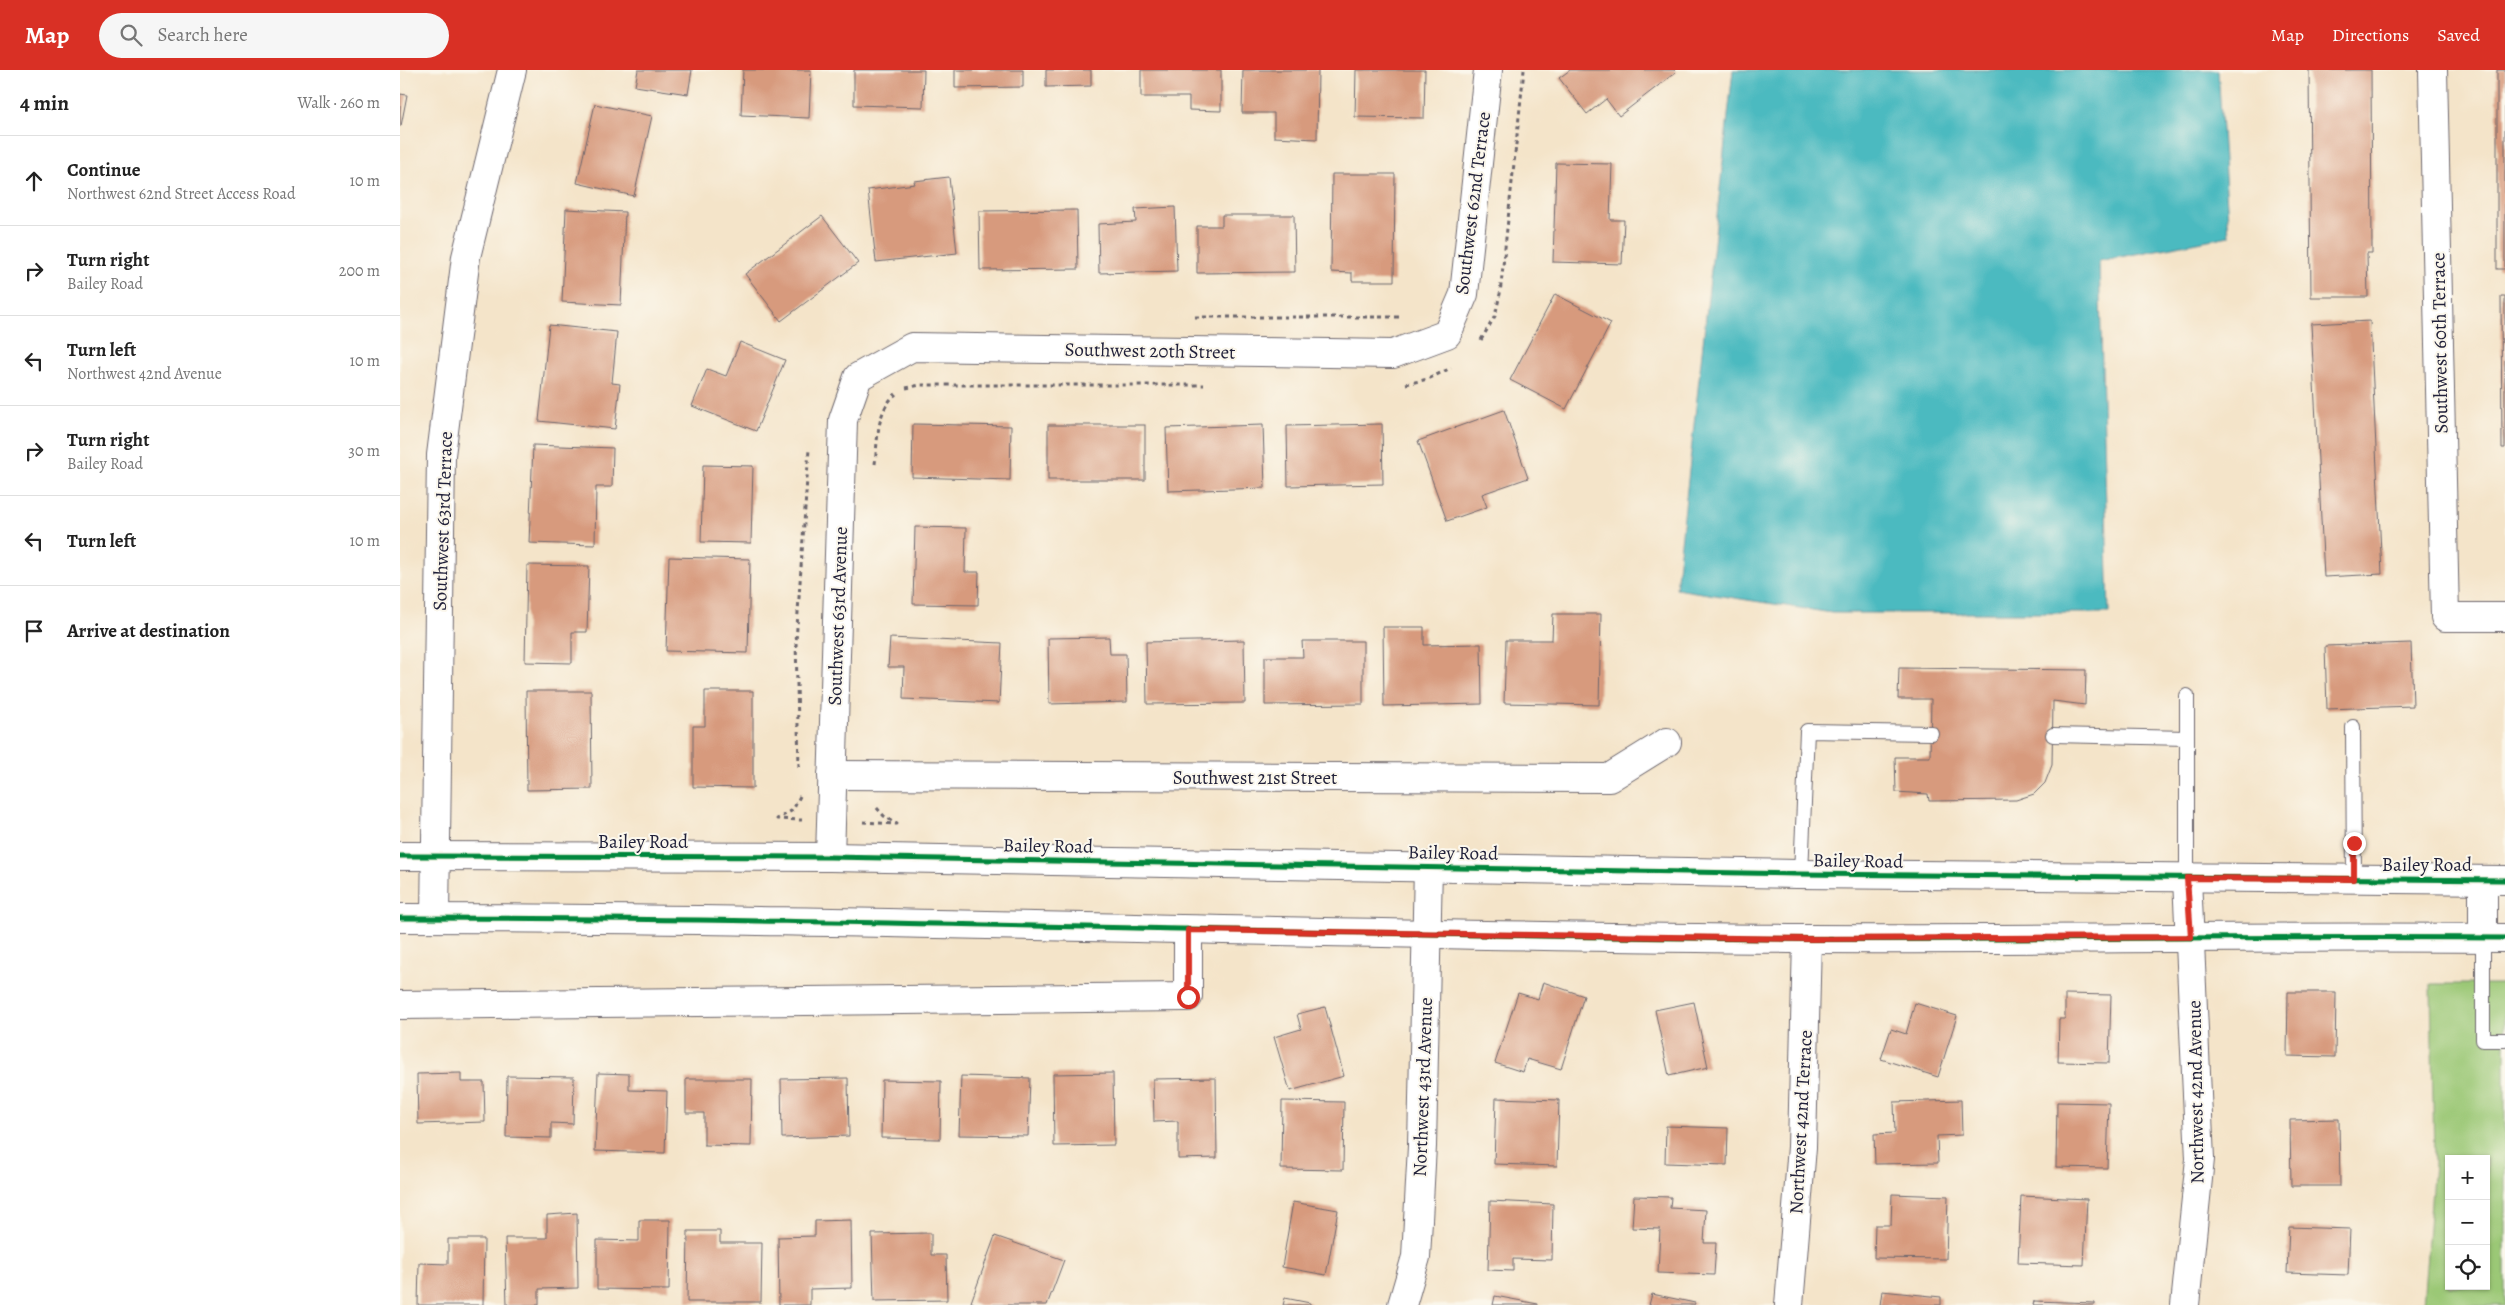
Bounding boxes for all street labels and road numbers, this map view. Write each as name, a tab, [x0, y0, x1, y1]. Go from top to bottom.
street label: Southwest 62nd Terrace	[1449, 110, 1497, 296]
street label: Southwest 60th Terrace	[2425, 252, 2455, 434]
street label: Southwest 20th Street	[1064, 337, 1236, 365]
street label: Southwest 63rd Terrace	[427, 431, 459, 611]
street label: Southwest 63rd Avenue	[822, 526, 854, 706]
street label: Southwest 21st Street	[1173, 765, 1337, 791]
street label: Bailey Road	[598, 829, 689, 855]
street label: Bailey Road	[1003, 832, 1094, 860]
street label: Bailey Road	[1408, 839, 1499, 867]
street label: Bailey Road	[1813, 847, 1904, 875]
street label: Bailey Road	[2382, 852, 2473, 878]
street label: Northwest 43rd Avenue	[1407, 997, 1439, 1177]
street label: Northwest 42nd Avenue	[2181, 1000, 2211, 1184]
street label: Northwest 42nd Terrace	[1783, 1029, 1819, 1215]

